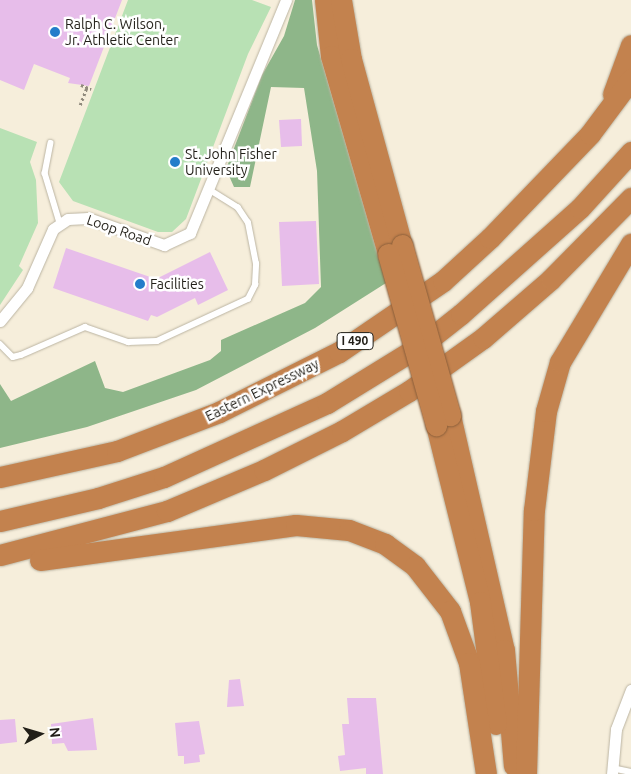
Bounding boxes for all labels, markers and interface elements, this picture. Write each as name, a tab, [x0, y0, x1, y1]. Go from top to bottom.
place label: Ralph C. Wilson, Jr. Athletic Center	[65, 16, 179, 48]
marker: Ralph C. Wilson, Jr. Athletic Center	[49, 26, 61, 38]
place label: St. John Fisher University	[185, 146, 277, 178]
marker: St. John Fisher University	[169, 156, 181, 168]
street label: Loop Road	[85, 211, 153, 249]
place label: Facilities	[150, 276, 204, 292]
marker: Facilities	[134, 278, 146, 290]
road number: I 490	[336, 332, 374, 351]
street label: Eastern Expressway	[203, 355, 321, 425]
north arrow	[15, 709, 65, 759]
text: N	[46, 726, 63, 738]

